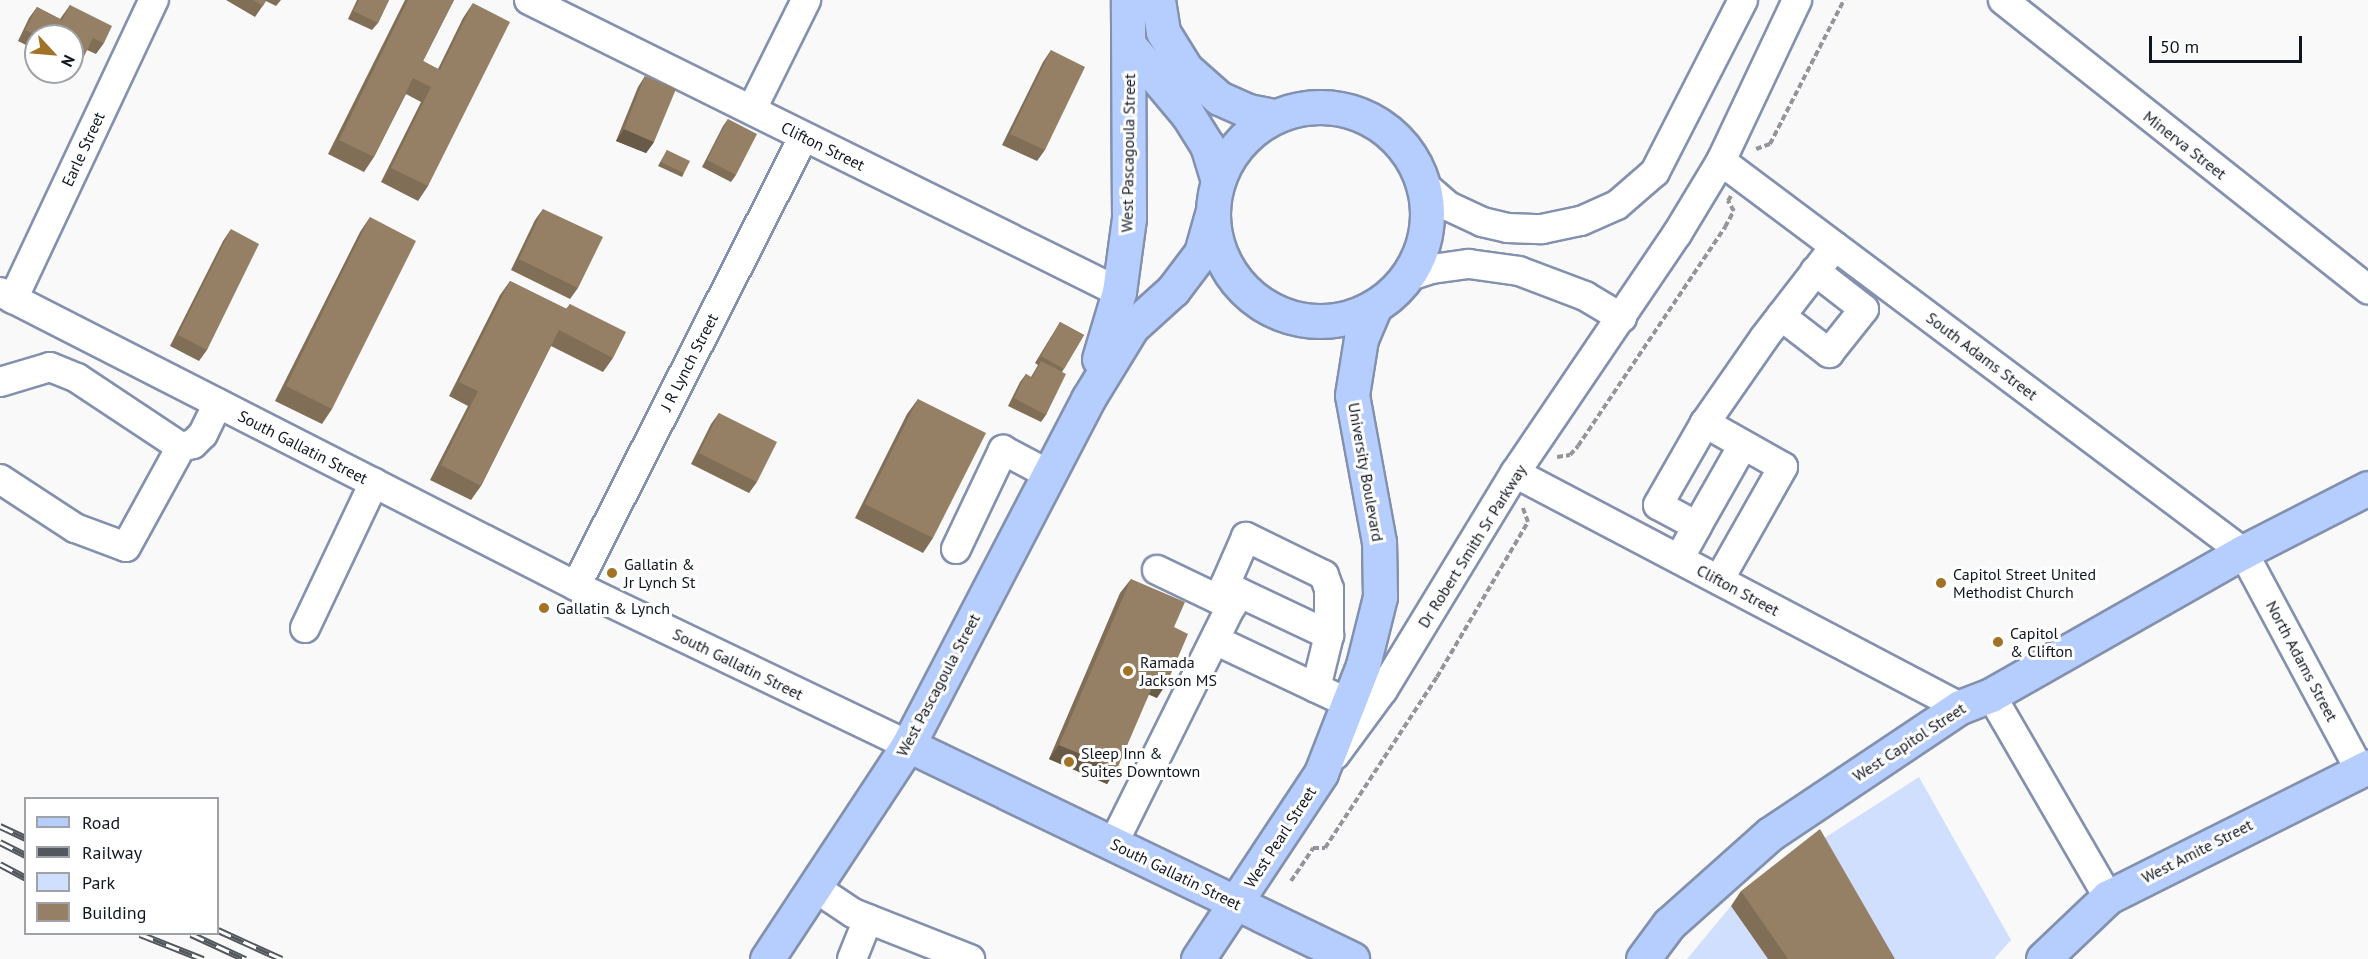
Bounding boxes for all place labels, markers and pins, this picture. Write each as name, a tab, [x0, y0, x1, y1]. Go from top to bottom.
place label: Gallatin & Jr Lynch St	[624, 554, 695, 592]
place label: Capitol Street United Methodist Church	[1953, 564, 2096, 602]
marker: Gallatin & Jr Lynch St	[605, 566, 619, 580]
marker: Capitol Street United Methodist Church	[1934, 576, 1948, 590]
place label: Gallatin & Lynch	[556, 598, 670, 618]
marker: Gallatin & Lynch	[537, 601, 551, 615]
place label: Capitol & Clifton	[2010, 623, 2073, 661]
marker: Capitol & Clifton	[1991, 635, 2005, 649]
place label: Ramada Jackson MS	[1140, 652, 1217, 690]
marker: Ramada Jackson MS	[1121, 664, 1135, 678]
place label: Sleep Inn & Suites Downtown	[1081, 743, 1200, 781]
marker: Sleep Inn & Suites Downtown	[1062, 755, 1076, 769]

